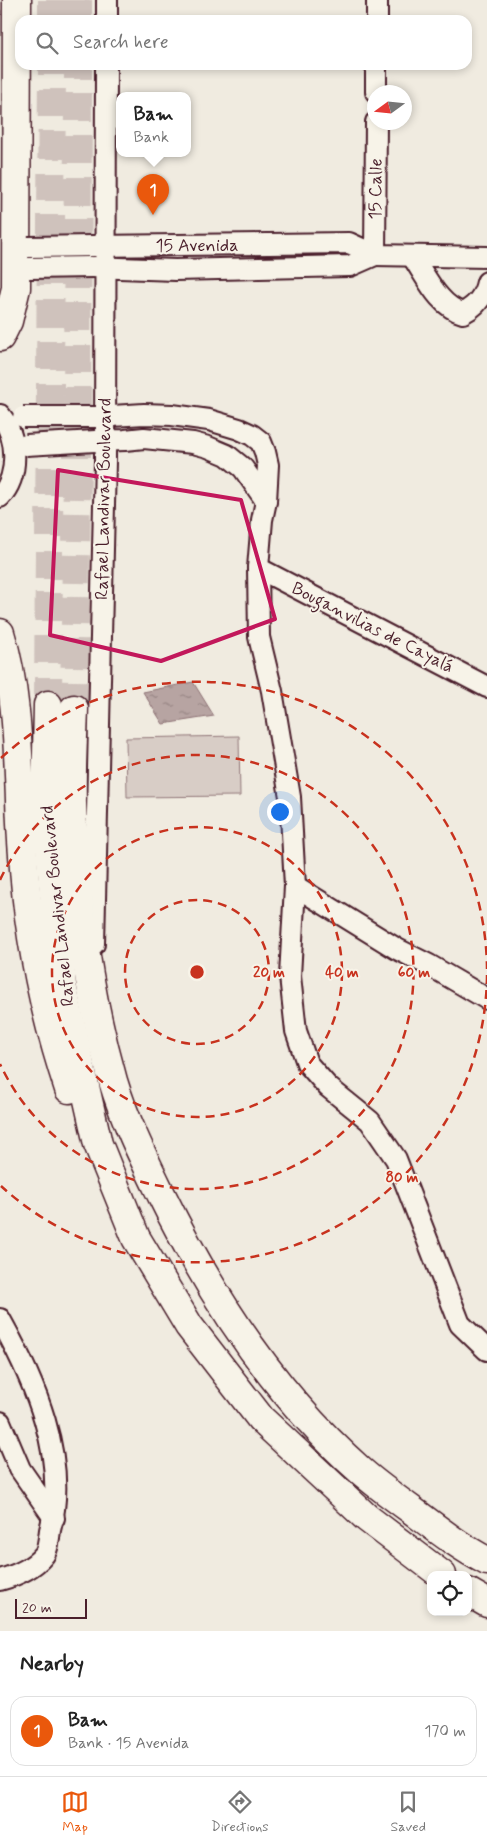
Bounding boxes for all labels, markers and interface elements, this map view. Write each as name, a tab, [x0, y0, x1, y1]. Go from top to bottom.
search box	[15, 15, 472, 70]
icon: search	[33, 29, 61, 57]
text: Search here	[73, 30, 169, 55]
north arrow	[367, 85, 412, 130]
popup	[116, 92, 191, 157]
text: Bam	[134, 102, 173, 127]
text: Bank	[134, 127, 169, 148]
street label: 15 Calle	[363, 158, 389, 220]
pin: 1	[137, 174, 169, 215]
street label: 15 Avenida	[156, 234, 238, 258]
street label: Rafael Landivar Boulevard	[90, 398, 118, 600]
street label: Bouganvilias de Cayalá	[287, 577, 458, 681]
your location	[267, 799, 293, 825]
street label: Rafael Landivar Boulevard	[36, 804, 80, 1008]
centre of rings	[188, 963, 206, 981]
text: 20 m	[253, 963, 285, 983]
text: 40 m	[325, 963, 359, 983]
text: 60 m	[398, 963, 430, 983]
text: 80 m	[385, 1168, 419, 1188]
map controls	[427, 1571, 472, 1616]
button: locate	[427, 1571, 472, 1616]
scale bar	[15, 1596, 88, 1619]
text: 20 m	[22, 1599, 52, 1617]
text: Nearby	[20, 1650, 84, 1678]
text: Bam	[68, 1708, 108, 1733]
text: 1	[33, 1721, 41, 1742]
text: 170 m	[424, 1721, 466, 1742]
text: Bank · 15 Avenida	[68, 1733, 189, 1754]
tab: Map	[61, 1788, 89, 1836]
tab: Directions	[211, 1788, 269, 1836]
tab: Saved	[391, 1788, 426, 1836]

